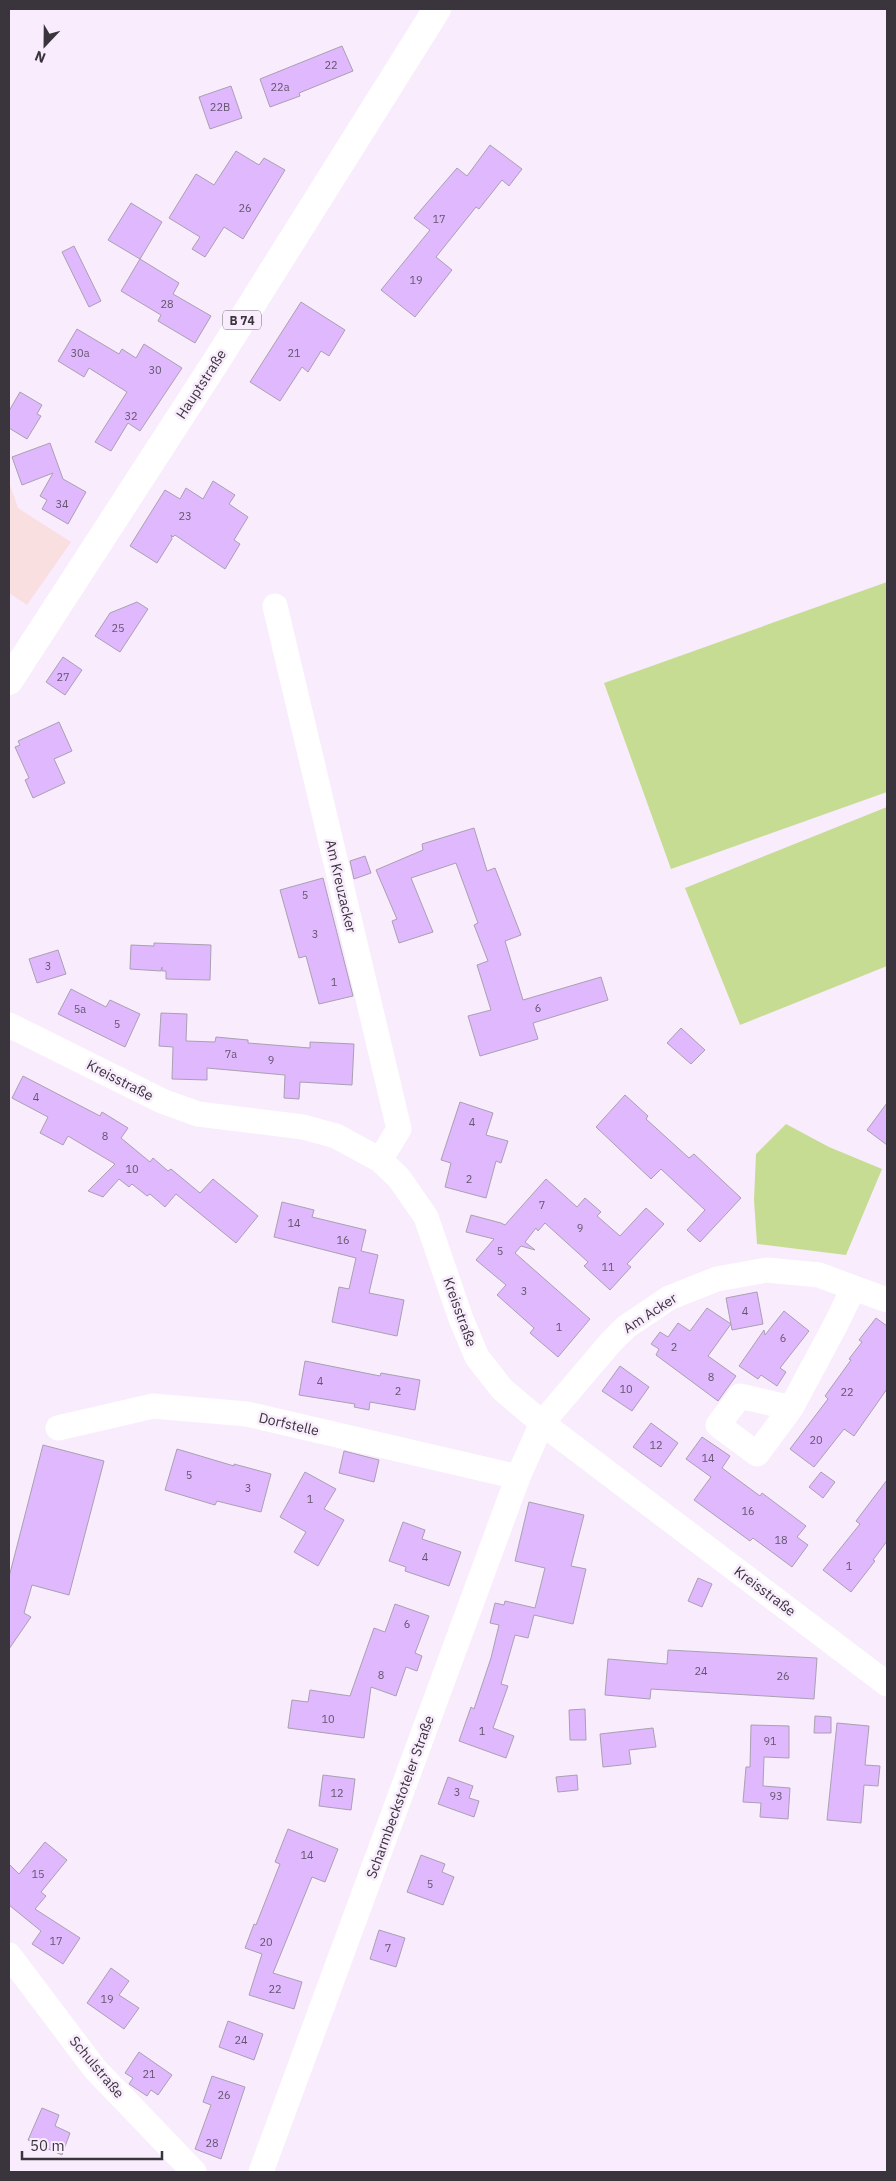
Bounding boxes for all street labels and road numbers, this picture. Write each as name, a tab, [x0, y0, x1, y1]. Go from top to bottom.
road number: B 74	[223, 310, 261, 330]
street label: Hauptstraße	[172, 346, 230, 422]
street label: Am Kreuzacker	[322, 838, 360, 934]
street label: Kreisstraße	[84, 1056, 157, 1105]
street label: Kreisstraße	[439, 1275, 481, 1349]
street label: Am Acker	[620, 1289, 680, 1337]
street label: Dorfstelle	[257, 1408, 321, 1440]
street label: Kreisstraße	[731, 1562, 800, 1620]
street label: Scharmbeckstoteler Straße	[362, 1713, 438, 1881]
street label: Schulstraße	[66, 2032, 128, 2102]

